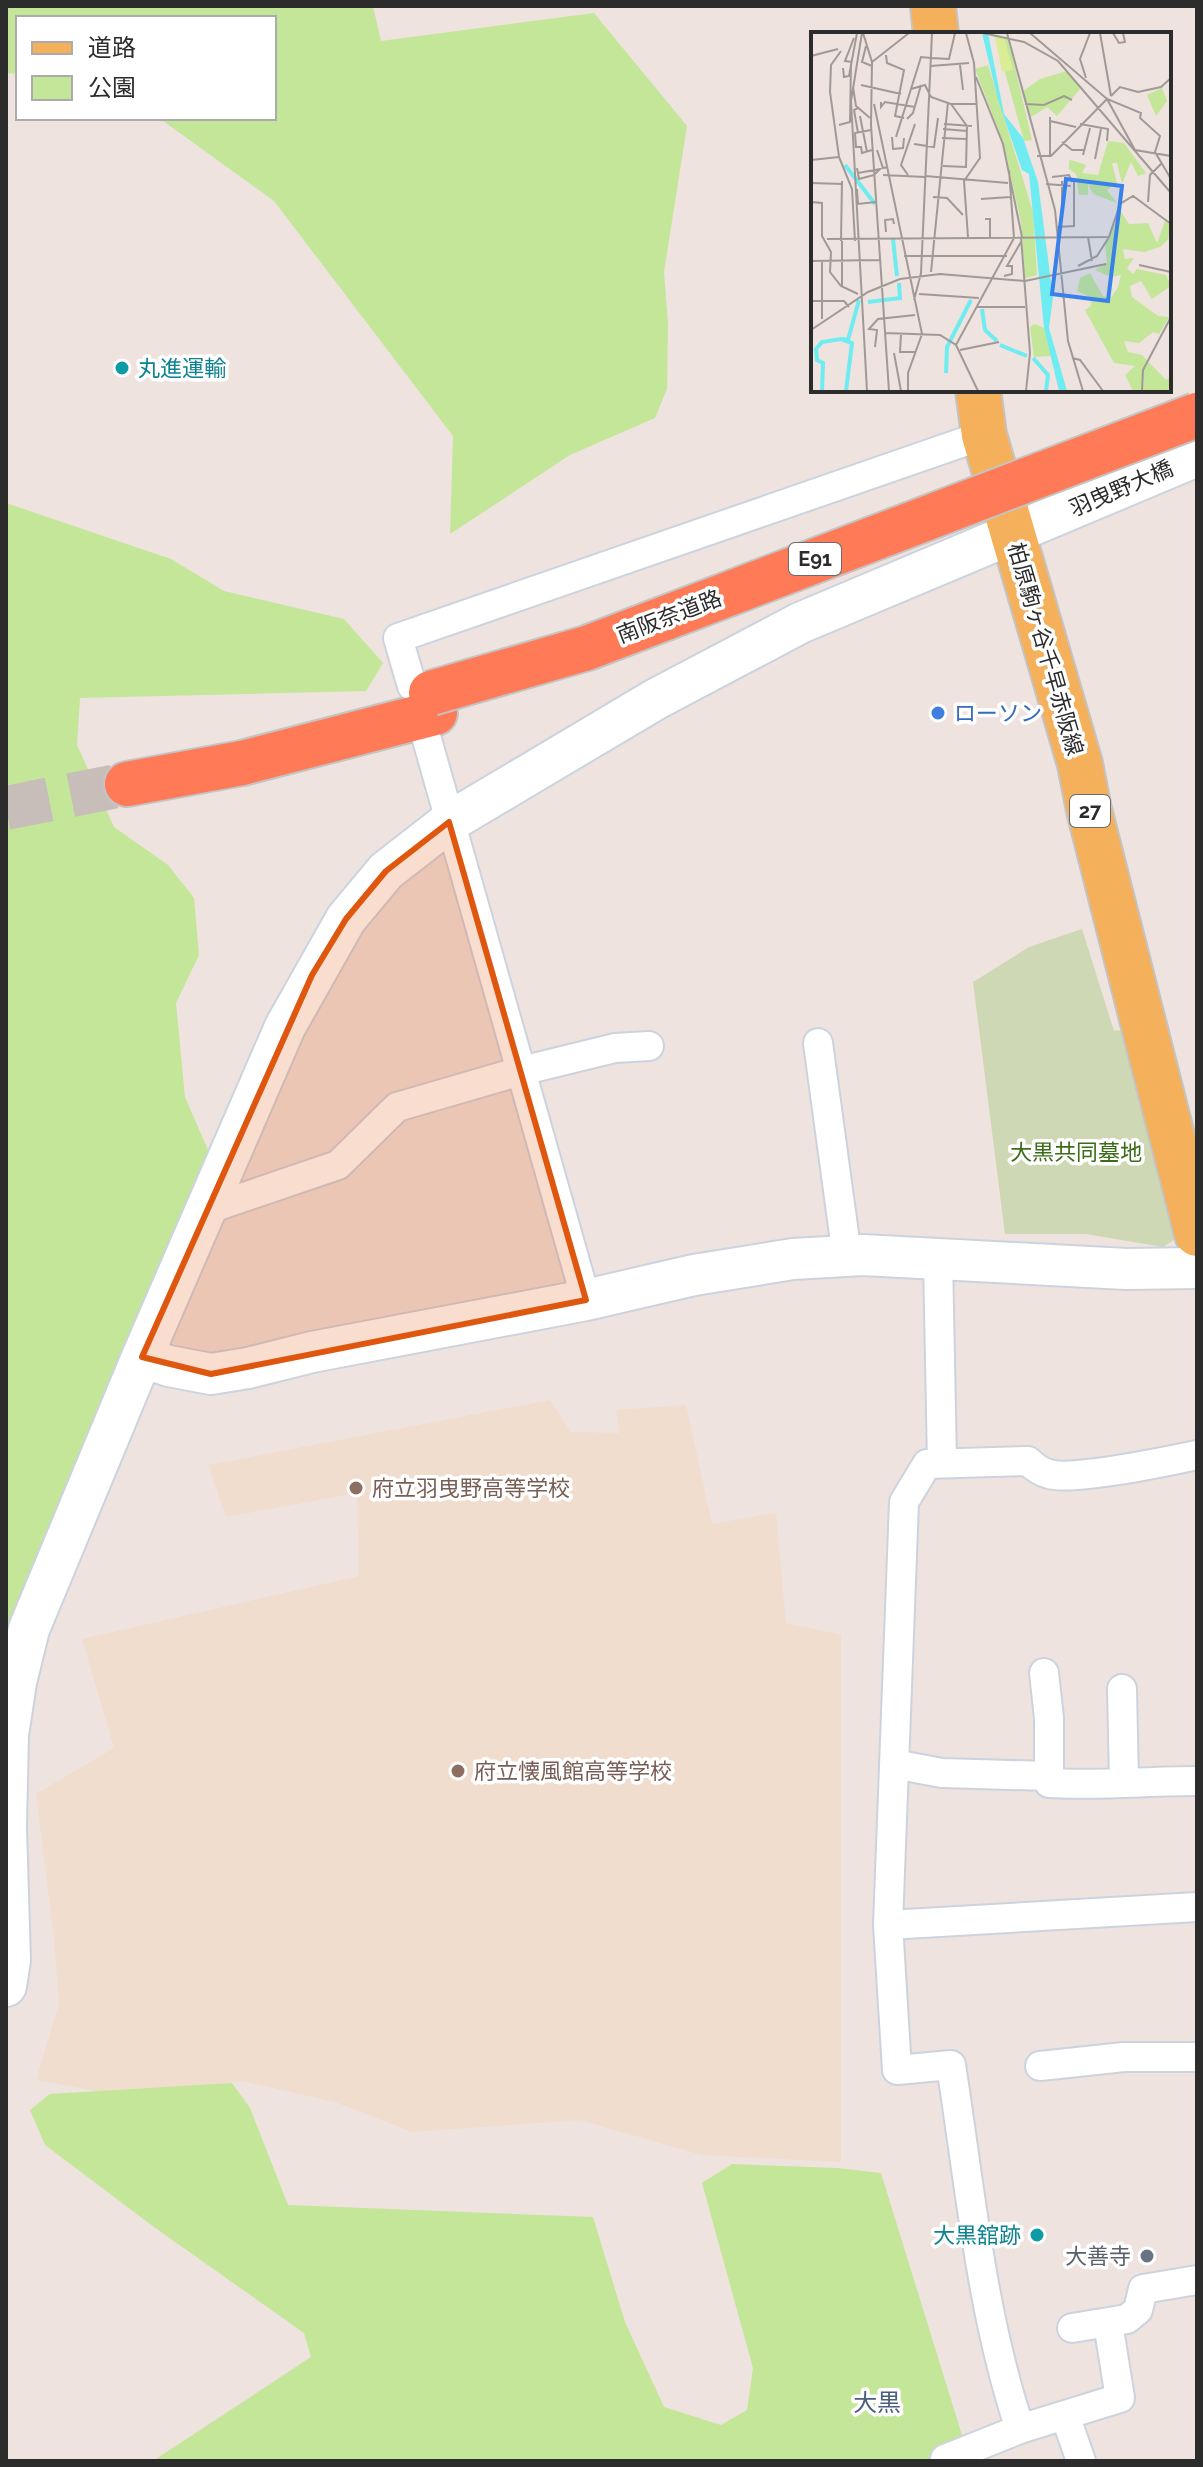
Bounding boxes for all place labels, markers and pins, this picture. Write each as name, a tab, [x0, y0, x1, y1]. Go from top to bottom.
place label: 丸進運輸	[138, 355, 226, 381]
marker: 丸進運輸	[113, 359, 131, 377]
place label: ローソン	[954, 700, 1042, 726]
marker: ローソン	[929, 704, 947, 722]
place label: 府立羽曳野高等学校	[372, 1475, 570, 1501]
marker: 府立羽曳野高等学校	[347, 1479, 365, 1497]
place label: 府立懐風館高等学校	[474, 1758, 672, 1784]
marker: 府立懐風館高等学校	[449, 1762, 467, 1780]
place label: 大黒舘跡	[933, 2222, 1021, 2248]
marker: 大黒舘跡	[1028, 2226, 1046, 2244]
place label: 大善寺	[1065, 2243, 1131, 2269]
marker: 大善寺	[1138, 2247, 1156, 2265]

